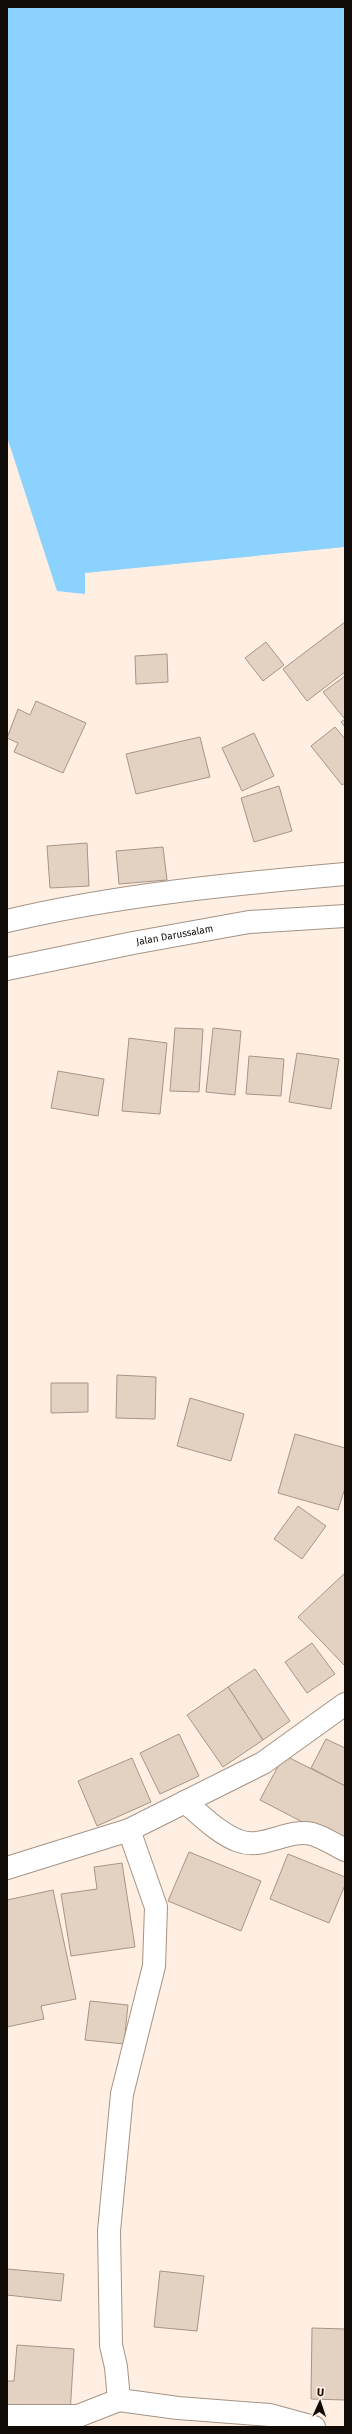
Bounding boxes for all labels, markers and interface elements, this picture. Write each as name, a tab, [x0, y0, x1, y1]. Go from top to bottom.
street label: Jalan Darussalam	[135, 923, 214, 948]
north arrow	[300, 2382, 340, 2422]
text: U	[317, 2386, 324, 2399]

